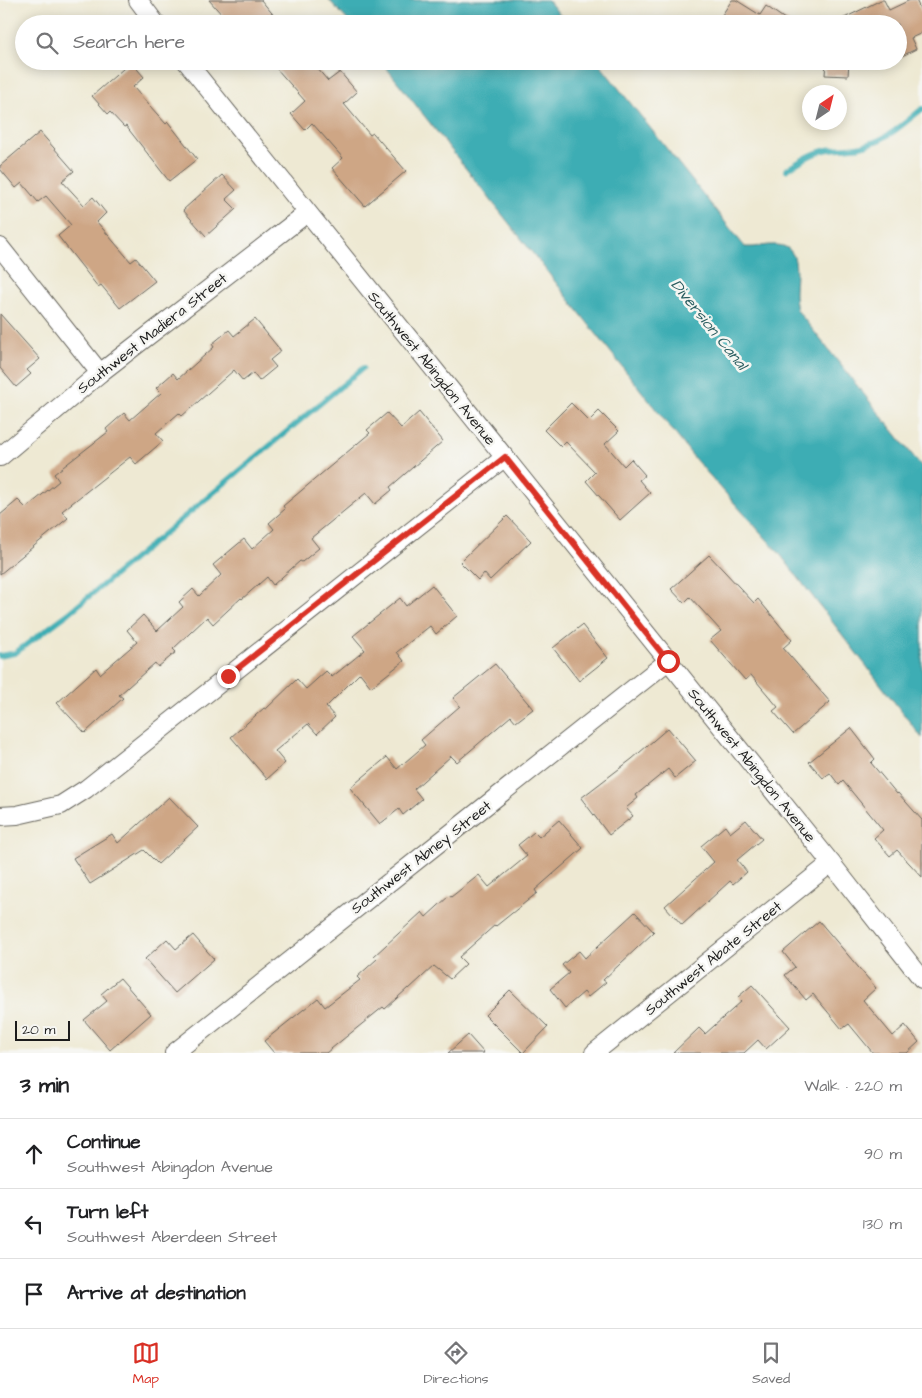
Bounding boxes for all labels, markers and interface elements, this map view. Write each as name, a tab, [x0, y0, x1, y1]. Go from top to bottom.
search box	[15, 15, 907, 70]
icon: search	[33, 29, 61, 57]
text: Search here	[73, 29, 185, 56]
north arrow	[802, 85, 847, 130]
street label: Southwest Madiera Street	[73, 268, 232, 399]
water label: Diversion Canal	[666, 275, 754, 376]
street label: Southwest Abingdon Avenue	[362, 287, 500, 451]
route start	[657, 650, 680, 673]
route end	[217, 665, 240, 688]
street label: Southwest Abingdon Avenue	[682, 684, 820, 848]
street label: Southwest Abney Street	[347, 796, 497, 920]
street label: Southwest Abate Street	[640, 896, 786, 1020]
scale bar	[15, 1018, 70, 1041]
text: 20 m	[22, 1020, 55, 1040]
text: 3 min	[20, 1071, 69, 1100]
text: Walk · 220 m	[804, 1075, 902, 1097]
text: Continue	[67, 1129, 141, 1156]
icon: ahead	[20, 1140, 48, 1168]
text: 90 m	[864, 1143, 902, 1165]
text: Southwest Abingdon Avenue	[67, 1156, 273, 1178]
text: Turn left	[67, 1199, 148, 1226]
icon: left	[20, 1210, 48, 1238]
text: 130 m	[863, 1213, 902, 1235]
text: Southwest Aberdeen Street	[67, 1226, 277, 1248]
icon: arrive	[20, 1280, 48, 1308]
text: Arrive at destination	[67, 1280, 246, 1307]
tab: Map	[132, 1339, 160, 1389]
tab: Directions	[423, 1339, 488, 1389]
tab: Saved	[752, 1339, 790, 1389]

